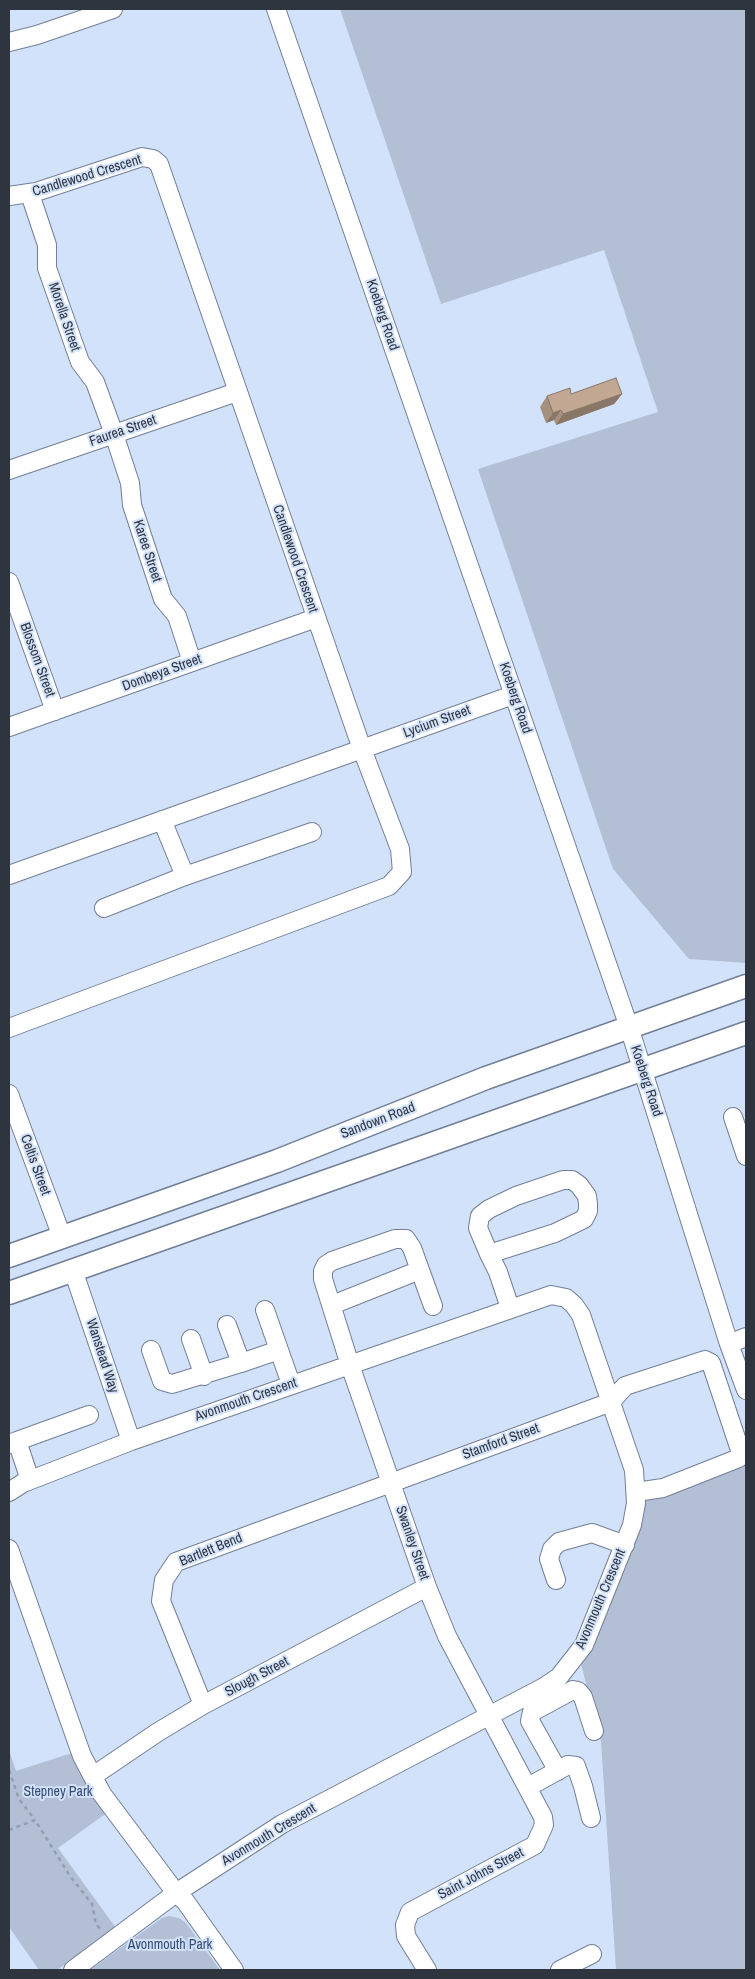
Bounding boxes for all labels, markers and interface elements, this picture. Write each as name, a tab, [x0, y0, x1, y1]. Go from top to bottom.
street label: Candlewood Crescent	[31, 151, 143, 201]
street label: Koeberg Road	[362, 277, 402, 353]
street label: Morella Street	[44, 280, 84, 354]
street label: Faurea Street	[87, 412, 159, 450]
street label: Candlewood Crescent	[269, 503, 321, 615]
street label: Karee Street	[129, 518, 165, 584]
street label: Blossom Street	[16, 621, 58, 699]
street label: Dombeya Street	[120, 651, 204, 695]
street label: Koeberg Road	[495, 660, 535, 736]
street label: Lycium Street	[401, 702, 473, 742]
street label: Koeberg Road	[627, 1043, 665, 1119]
street label: Sandown Road	[338, 1099, 418, 1143]
street label: Celtis Street	[16, 1132, 54, 1198]
street label: Wanstead Way	[82, 1317, 122, 1395]
street label: Avonmouth Crescent	[193, 1375, 299, 1425]
street label: Stamford Street	[460, 1420, 542, 1464]
street label: Swanley Street	[391, 1504, 433, 1582]
street label: Bartlett Bend	[177, 1530, 245, 1570]
street label: Avonmouth Crescent	[572, 1546, 630, 1652]
street label: Slough Street	[222, 1653, 292, 1701]
park label: Stepney Park	[24, 1784, 92, 1800]
street label: Avonmouth Crescent	[219, 1800, 319, 1870]
street label: Saint Johns Street	[435, 1844, 527, 1904]
park label: Avonmouth Park	[128, 1937, 212, 1953]

